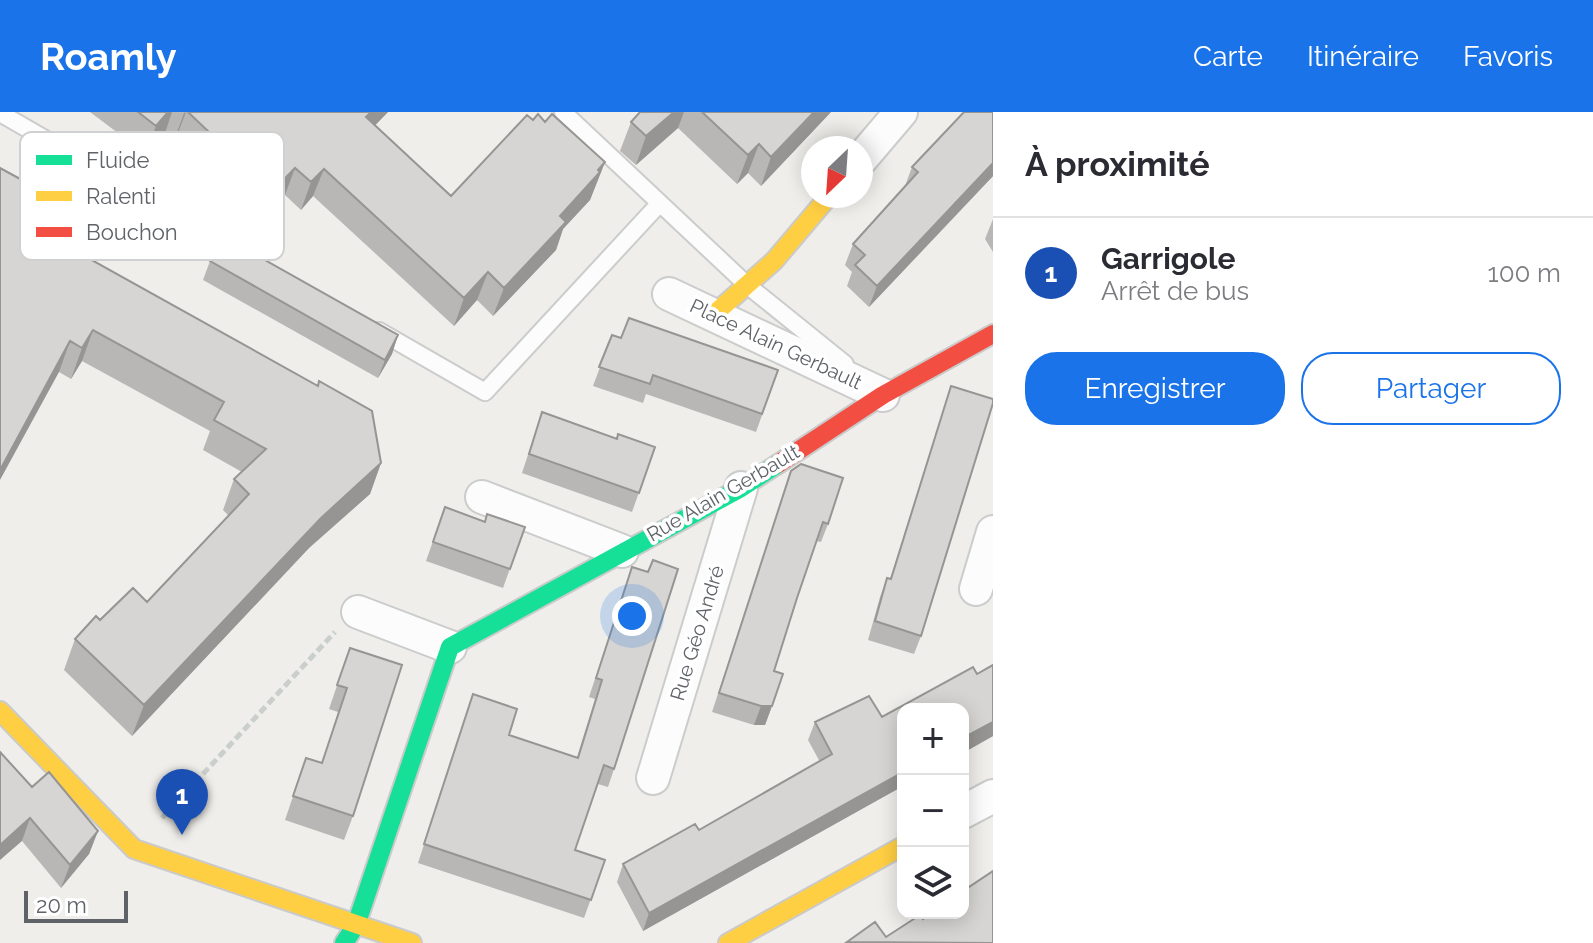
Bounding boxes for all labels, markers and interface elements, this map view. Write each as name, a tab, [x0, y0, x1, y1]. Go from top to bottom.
text: Roamly	[40, 34, 177, 79]
text: Carte	[1193, 40, 1263, 73]
text: Itinéraire	[1307, 40, 1419, 73]
text: Favoris	[1463, 40, 1553, 73]
legend	[20, 132, 284, 260]
north arrow	[801, 136, 873, 208]
text: À proximité	[1025, 144, 1210, 184]
text: Fluide	[86, 147, 149, 173]
text: Ralenti	[86, 183, 156, 209]
text: Bouchon	[86, 219, 178, 245]
text: Garrigole	[1101, 241, 1236, 276]
text: 1	[1045, 258, 1057, 288]
text: 100 m	[1488, 258, 1561, 288]
text: Arrêt de bus	[1101, 276, 1249, 306]
street label: Place Alain Gerbault	[686, 294, 866, 395]
button: Enregistrer	[1025, 352, 1285, 425]
button: Partager	[1301, 352, 1561, 425]
street label: Rue Alain Gerbault	[642, 439, 804, 546]
street label: Rue Géo André	[665, 562, 729, 704]
your location	[612, 596, 652, 636]
map controls	[897, 703, 969, 919]
button: +	[897, 703, 969, 775]
pin: 1	[156, 769, 208, 835]
button: −	[897, 775, 969, 847]
button: layers	[897, 847, 969, 919]
scale bar	[24, 887, 128, 923]
text: 20 m	[36, 892, 87, 918]

